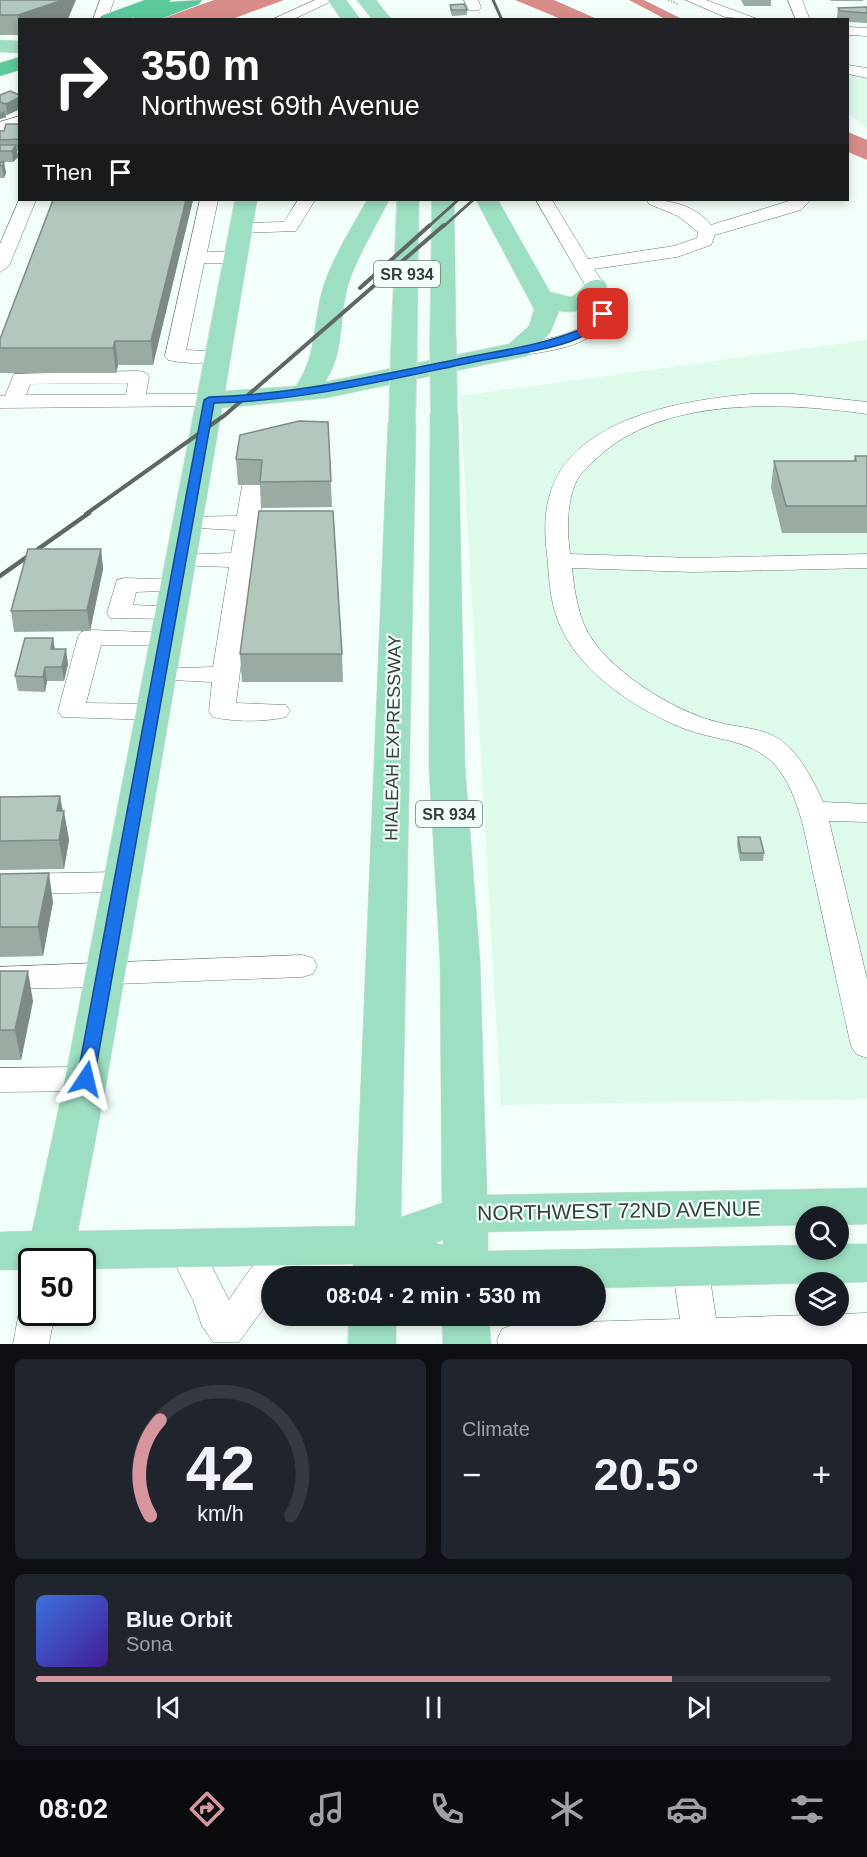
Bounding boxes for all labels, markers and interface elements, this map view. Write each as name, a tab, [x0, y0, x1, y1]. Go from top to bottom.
icon: right	[42, 42, 120, 120]
text: 350 m	[141, 42, 260, 89]
text: Northwest 69th Avenue	[141, 91, 420, 121]
icon: arrive	[104, 156, 137, 189]
text: Then	[42, 160, 92, 185]
road number: SR 934	[374, 261, 440, 287]
pin	[577, 288, 628, 339]
icon: arrive	[586, 297, 619, 330]
street label: HIALEAH EXPRESSWAY	[381, 635, 405, 841]
road number: SR 934	[416, 801, 482, 827]
position arrow	[54, 1047, 118, 1111]
street label: NORTHWEST 72ND AVENUE	[477, 1197, 761, 1224]
map controls	[795, 1206, 849, 1326]
button: search	[795, 1206, 849, 1260]
speed limit sign: 50	[18, 1248, 96, 1326]
button: layers	[795, 1272, 849, 1326]
text: 08:04 · 2 min · 530 m	[326, 1283, 541, 1308]
text: Climate	[462, 1418, 530, 1440]
text: 42	[186, 1434, 255, 1503]
text: 20.5°	[594, 1449, 699, 1500]
text: −	[462, 1456, 481, 1493]
text: +	[812, 1456, 831, 1493]
text: km/h	[197, 1502, 244, 1526]
text: Blue Orbit	[126, 1607, 232, 1632]
text: Sona	[126, 1633, 173, 1655]
icon: previous	[152, 1691, 185, 1724]
icon: pause	[417, 1691, 450, 1724]
icon: next	[682, 1691, 715, 1724]
icon: directions	[186, 1788, 228, 1830]
icon: music	[306, 1788, 348, 1830]
icon: phone	[426, 1788, 468, 1830]
icon: climate	[546, 1788, 588, 1830]
icon: car	[666, 1788, 708, 1830]
icon: filters	[786, 1788, 828, 1830]
text: 08:02	[39, 1794, 108, 1824]

